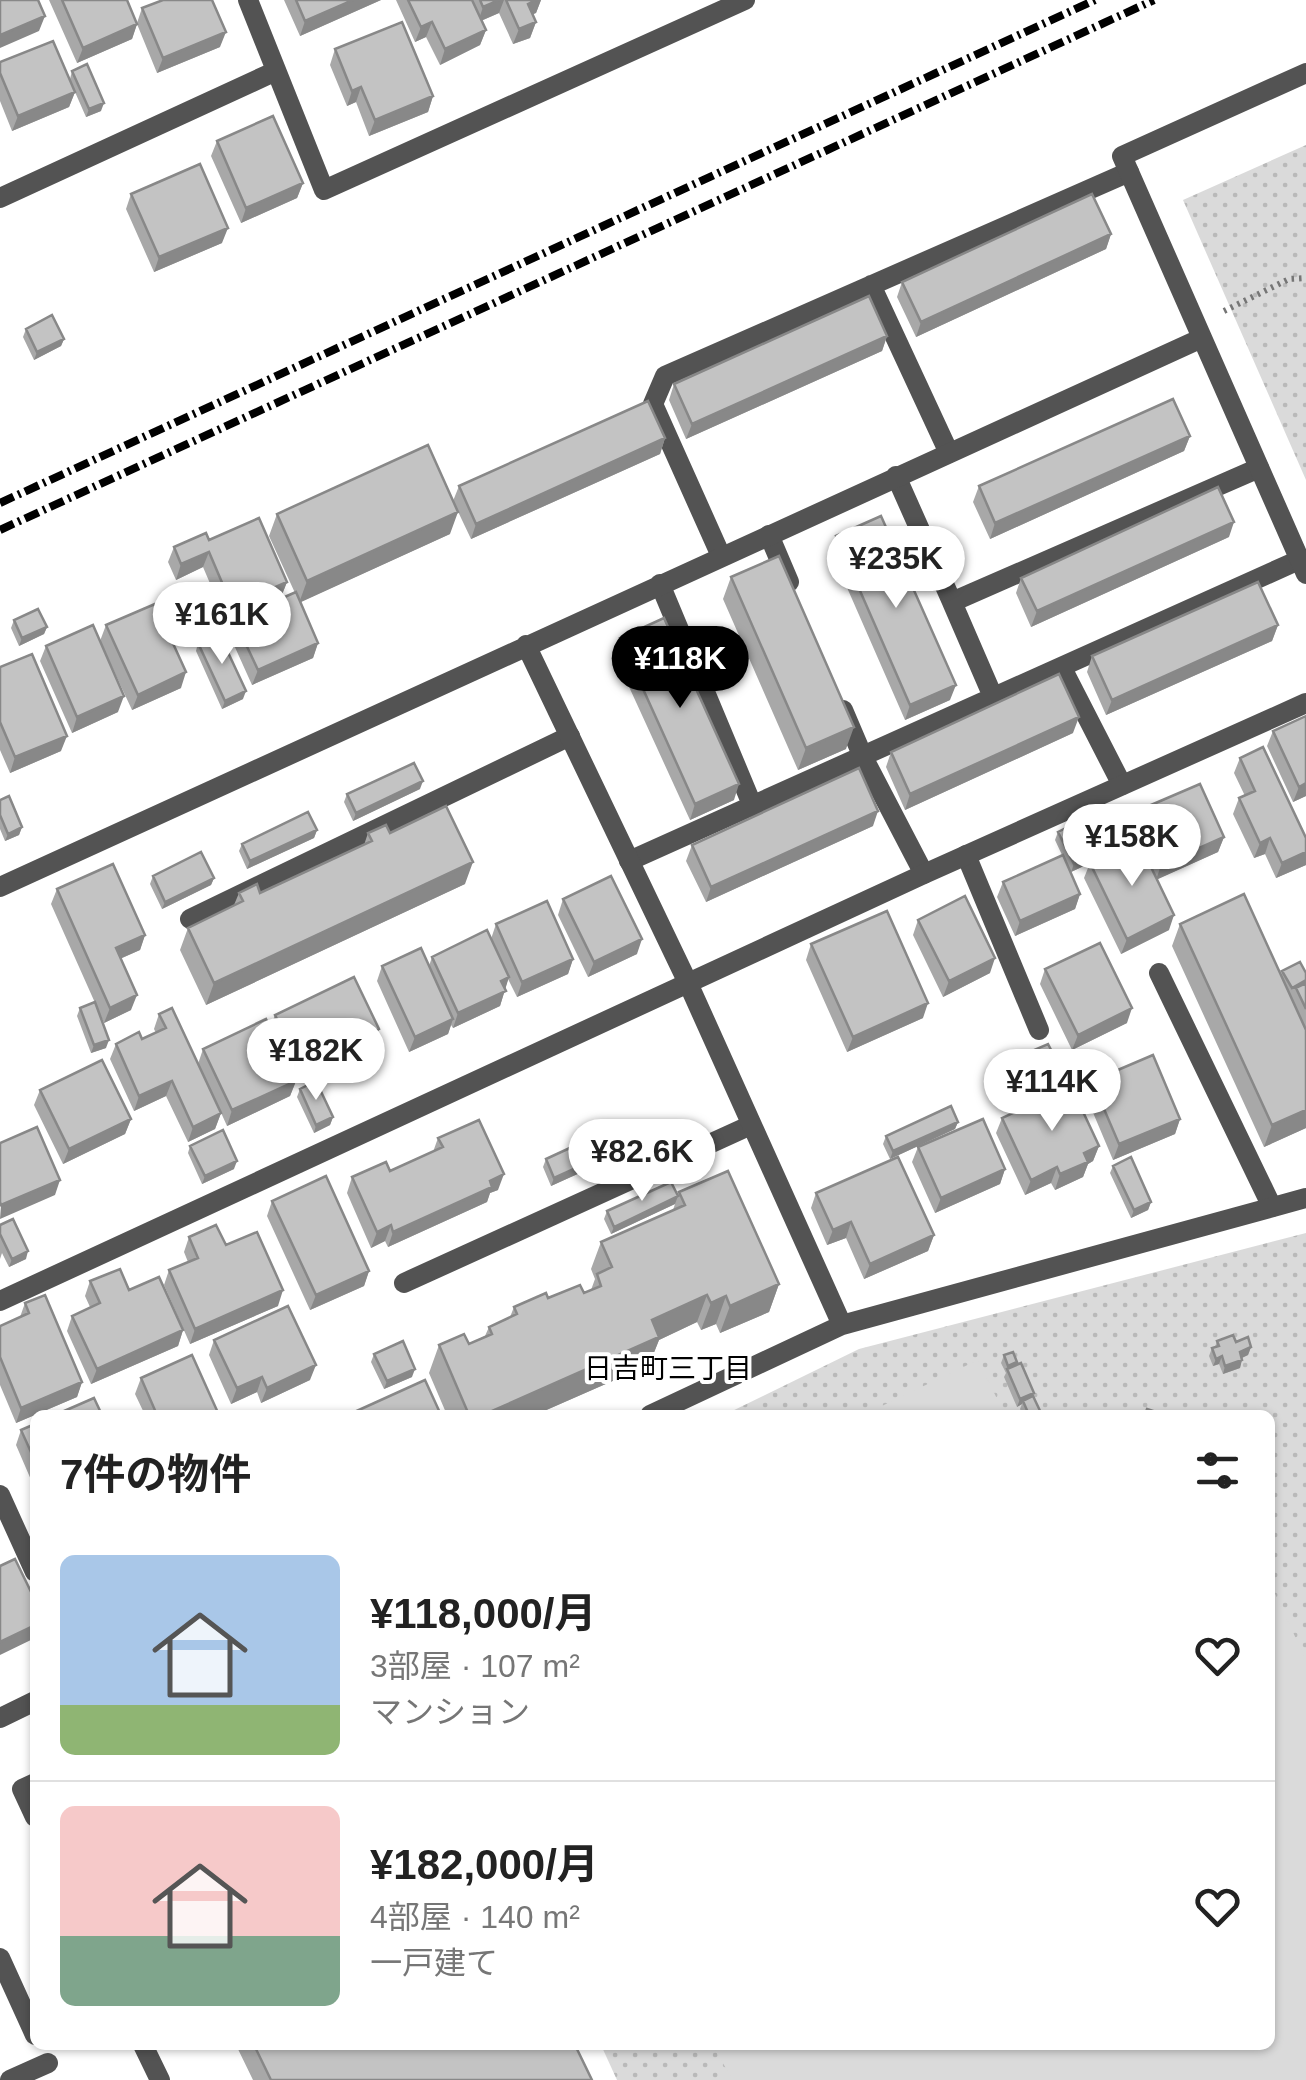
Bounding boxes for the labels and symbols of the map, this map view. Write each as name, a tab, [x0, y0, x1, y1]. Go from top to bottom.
pin: ¥235K	[826, 526, 966, 611]
pin: ¥161K	[152, 582, 292, 667]
pin: ¥118K	[610, 626, 750, 711]
pin: ¥158K	[1062, 804, 1202, 889]
pin: ¥182K	[246, 1018, 386, 1103]
pin: ¥114K	[982, 1049, 1122, 1134]
pin: ¥82.6K	[561, 1119, 723, 1204]
district label: 日吉町三丁目	[584, 1353, 752, 1384]

